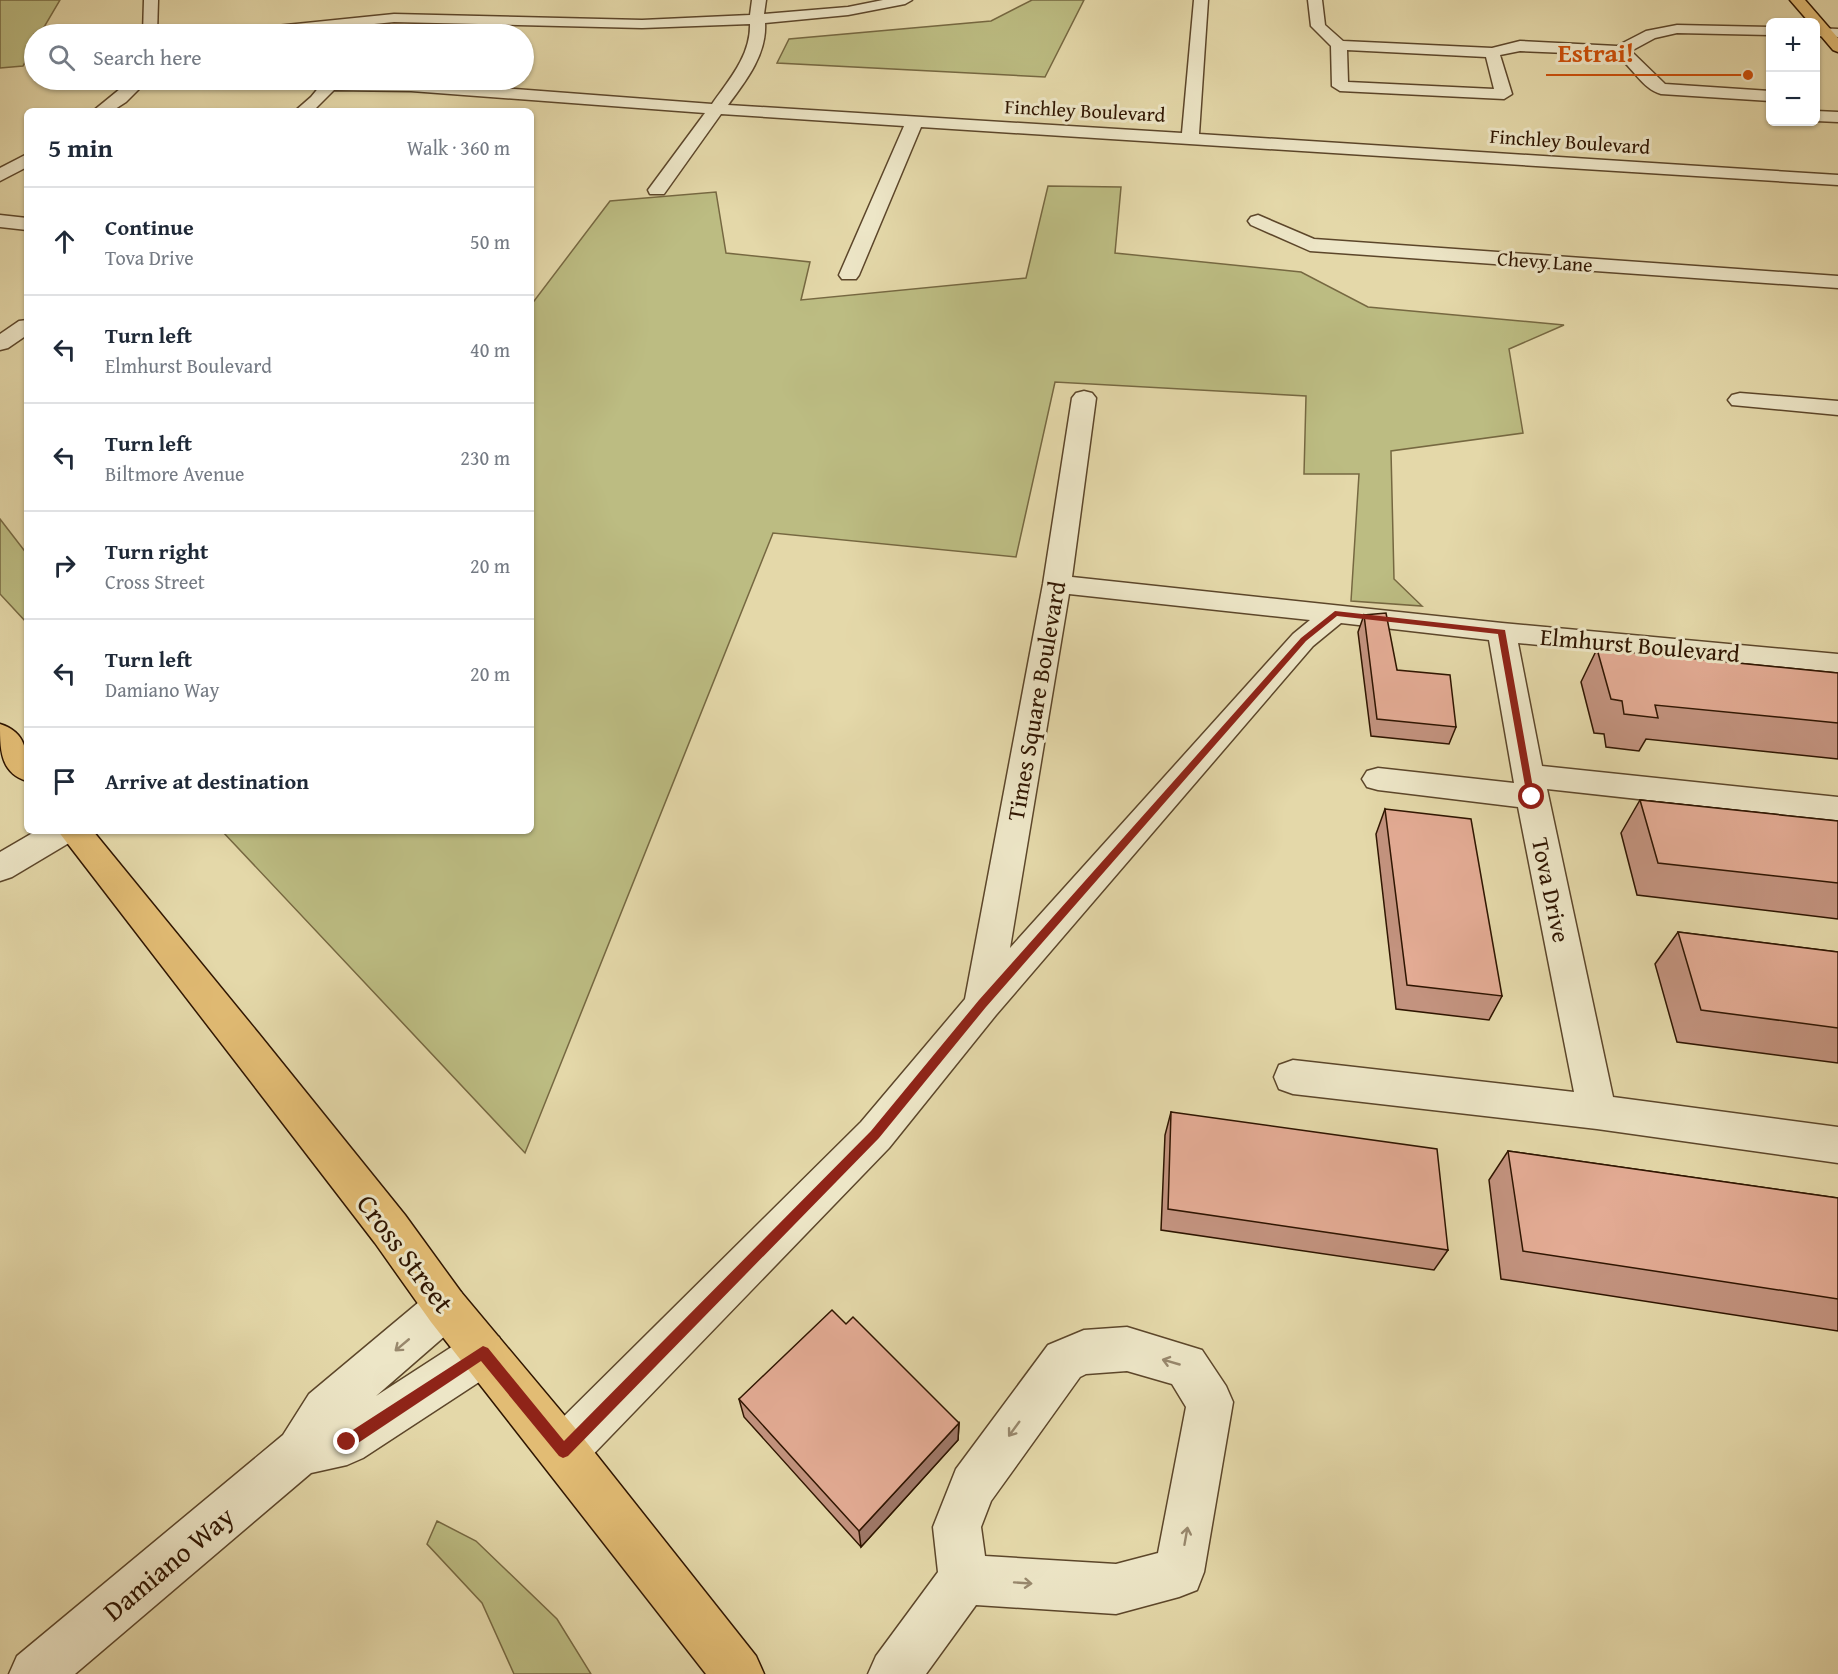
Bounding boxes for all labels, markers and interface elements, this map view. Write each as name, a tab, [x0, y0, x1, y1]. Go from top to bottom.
map controls	[1766, 18, 1820, 126]
button: +	[1766, 18, 1820, 72]
search box	[24, 24, 534, 90]
callout: Estrai!	[1546, 31, 1646, 75]
text: Estrai!	[1558, 33, 1634, 72]
icon: search	[45, 41, 78, 74]
text: Search here	[93, 41, 202, 73]
button: −	[1766, 72, 1820, 126]
street label: Finchley Boulevard	[1004, 91, 1166, 129]
street label: Finchley Boulevard	[1489, 121, 1652, 161]
text: 5 min	[48, 128, 113, 167]
text: Walk · 360 m	[407, 133, 510, 162]
text: Continue	[105, 211, 194, 243]
icon: ahead	[48, 225, 81, 258]
text: 50 m	[470, 227, 510, 256]
text: Tova Drive	[105, 243, 194, 272]
street label: Chevy Lane	[1496, 243, 1594, 279]
text: Turn left	[105, 319, 192, 351]
icon: left	[48, 333, 81, 366]
text: 40 m	[470, 335, 510, 364]
text: Elmhurst Boulevard	[105, 351, 272, 380]
text: Turn left	[105, 427, 192, 459]
icon: left	[48, 441, 81, 474]
text: 230 m	[460, 443, 510, 472]
text: Biltmore Avenue	[105, 459, 244, 488]
text: Turn right	[105, 535, 208, 567]
icon: right	[48, 549, 81, 582]
text: 20 m	[470, 551, 510, 580]
text: Cross Street	[105, 567, 205, 596]
street label: Times Square Boulevard	[998, 578, 1074, 824]
street label: Elmhurst Boulevard	[1539, 619, 1741, 671]
text: Turn left	[105, 643, 192, 675]
icon: left	[48, 657, 81, 690]
text: 20 m	[470, 659, 510, 688]
text: Damiano Way	[105, 675, 219, 704]
icon: arrive	[48, 765, 81, 798]
text: Arrive at destination	[105, 765, 309, 797]
route start	[1518, 783, 1544, 809]
street label: Tova Drive	[1523, 834, 1579, 946]
street label: Cross Street	[348, 1185, 465, 1321]
one-way arrow	[394, 1339, 410, 1352]
one-way arrow	[1162, 1356, 1181, 1367]
one-way arrow	[1008, 1420, 1020, 1436]
route end	[333, 1428, 359, 1454]
street label: Damiano Way	[93, 1496, 243, 1630]
one-way arrow	[1181, 1527, 1192, 1546]
one-way arrow	[1012, 1577, 1032, 1588]

